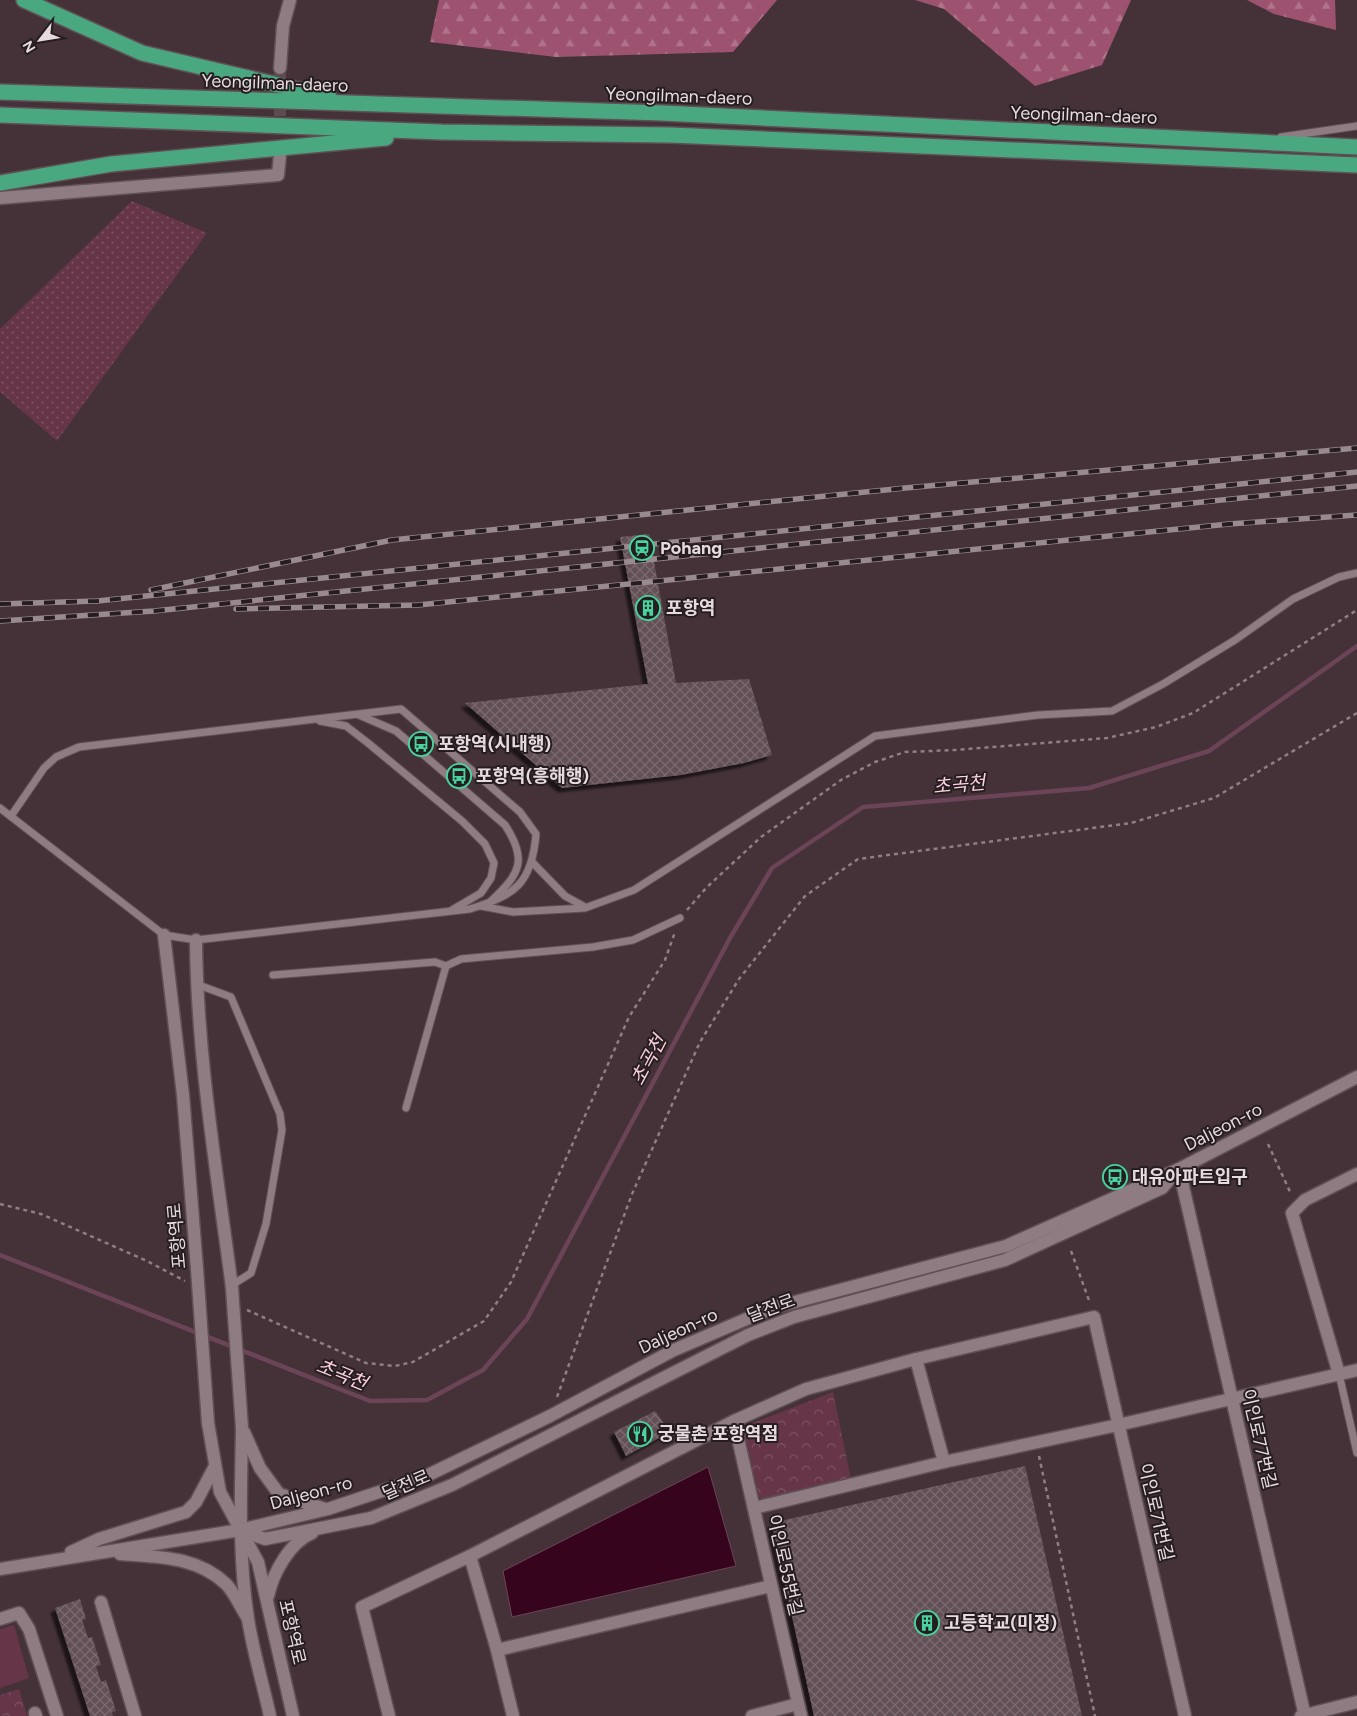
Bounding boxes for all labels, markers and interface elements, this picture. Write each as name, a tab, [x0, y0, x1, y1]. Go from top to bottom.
north arrow	[15, 15, 65, 65]
text: N	[19, 37, 39, 55]
street label: Yeongilman-daero	[201, 69, 349, 97]
street label: Yeongilman-daero	[605, 82, 753, 110]
street label: Yeongilman-daero	[1010, 101, 1158, 129]
station icon: Pohang	[629, 535, 655, 561]
place label: Pohang	[660, 537, 722, 559]
building icon: 포항역	[635, 595, 661, 621]
place label: 포항역	[666, 597, 716, 619]
bus stop icon: 포항역(시내행)	[408, 731, 434, 757]
place label: 포항역(시내행)	[438, 733, 551, 755]
bus stop icon: 포항역(흥해행)	[446, 763, 472, 789]
place label: 포항역(흥해행)	[476, 765, 589, 787]
water label: 초곡천	[932, 771, 988, 798]
water label: 초곡천	[626, 1030, 672, 1089]
street label: Daljeon-ro	[1180, 1098, 1266, 1156]
bus stop icon: 대유아파트입구	[1102, 1164, 1128, 1190]
place label: 대유아파트입구	[1132, 1166, 1248, 1188]
street label: 포항역로	[163, 1202, 191, 1270]
street label: 달전로	[744, 1289, 798, 1327]
street label: Daljeon-ro	[635, 1303, 721, 1359]
water label: 초곡천	[313, 1354, 372, 1396]
street label: 이인로77번길	[1237, 1387, 1281, 1491]
restaurant icon: 궁물촌 포항역점	[627, 1421, 653, 1447]
place label: 궁물촌 포항역점	[658, 1423, 778, 1445]
street label: 이인로71번길	[1134, 1461, 1178, 1563]
street label: 달전로	[379, 1465, 433, 1505]
street label: Daljeon-ro	[267, 1471, 355, 1515]
street label: 이인로55번길	[763, 1512, 807, 1618]
street label: 포항역로	[274, 1597, 310, 1667]
building icon: 고등학교(미정)	[914, 1610, 940, 1636]
place label: 고등학교(미정)	[944, 1612, 1057, 1634]

